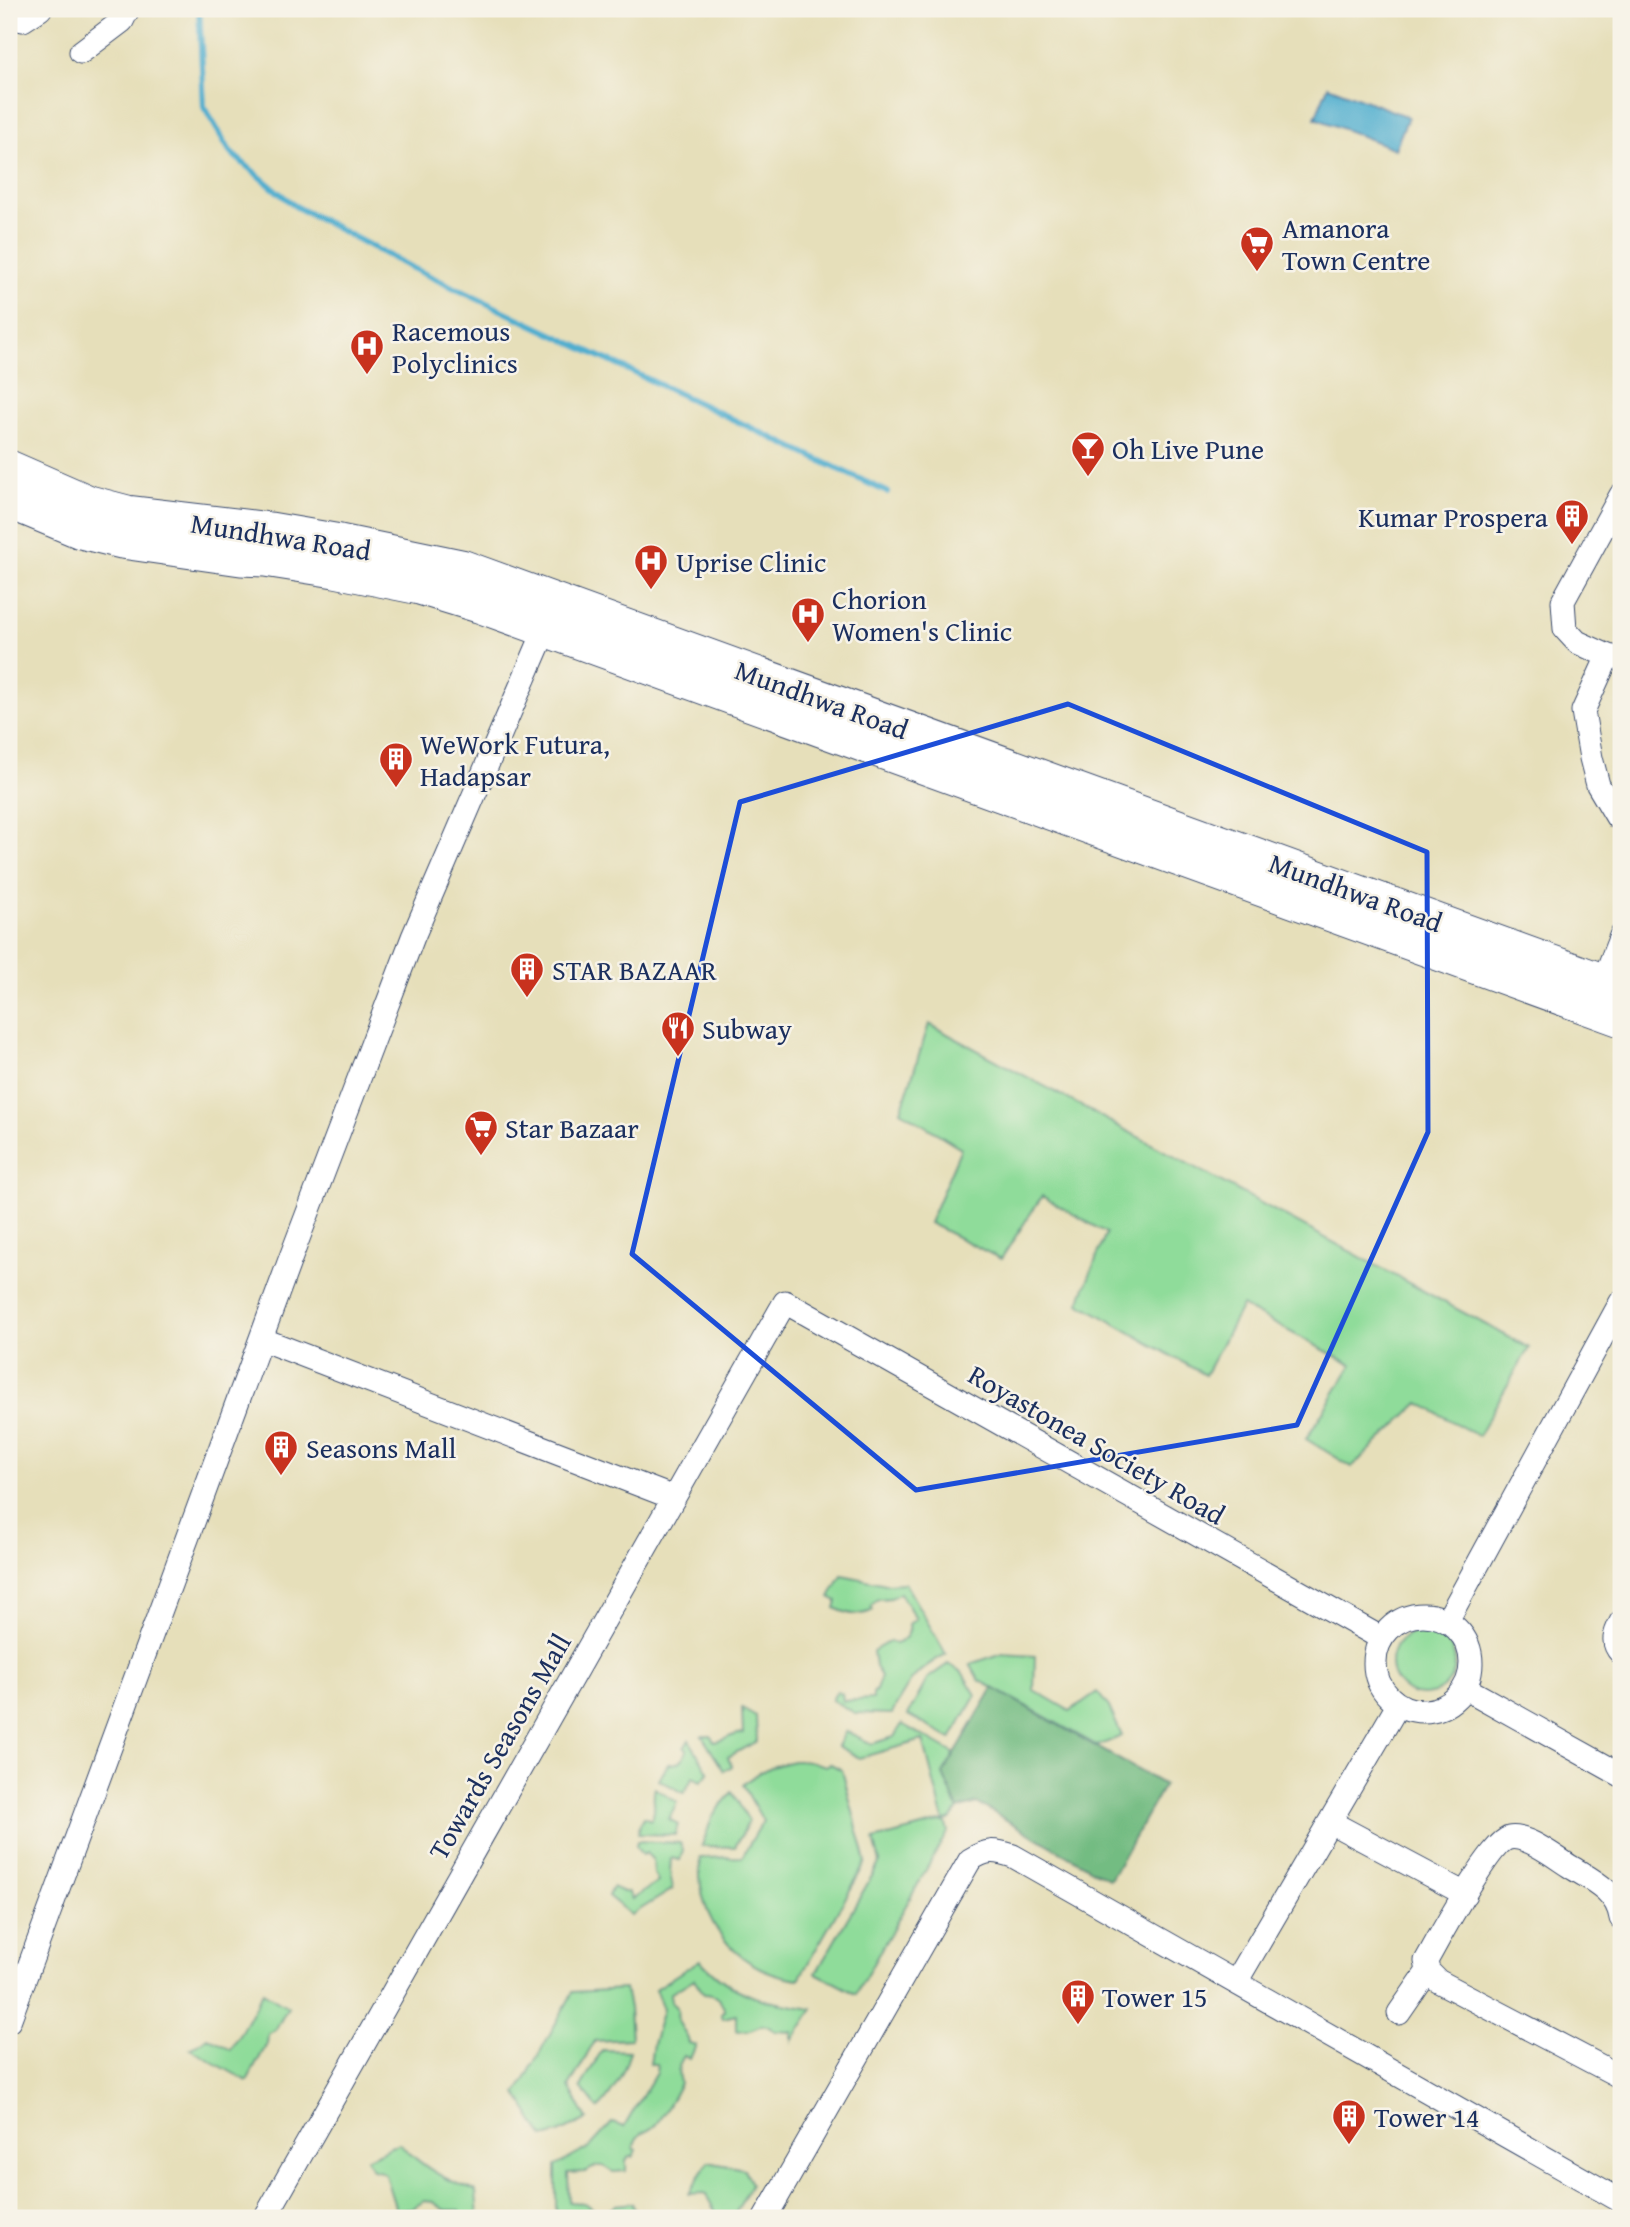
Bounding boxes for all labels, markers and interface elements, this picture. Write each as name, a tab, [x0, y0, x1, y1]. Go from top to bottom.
place label: Amanora Town Centre	[1282, 207, 1430, 280]
supermarket icon: Amanora Town Centre	[1238, 224, 1276, 273]
place label: Racemous Polyclinics	[392, 310, 518, 383]
hospital icon: Racemous Polyclinics	[348, 327, 386, 376]
place label: Oh Live Pune	[1112, 428, 1264, 469]
bar icon: Oh Live Pune	[1069, 429, 1107, 478]
place label: Kumar Prospera	[1358, 496, 1549, 537]
building icon: Kumar Prospera	[1553, 497, 1591, 546]
street label: Mundhwa Road	[188, 502, 374, 570]
place label: Uprise Clinic	[676, 541, 826, 582]
hospital icon: Uprise Clinic	[632, 542, 670, 591]
place label: Chorion Women's Clinic	[832, 578, 1012, 651]
hospital icon: Chorion Women's Clinic	[789, 595, 827, 644]
street label: Mundhwa Road	[730, 649, 915, 749]
place label: WeWork Futura, Hadapsar	[420, 723, 610, 796]
building icon: WeWork Futura, Hadapsar	[377, 740, 415, 789]
street label: Mundhwa Road	[1264, 842, 1449, 942]
place label: STAR BAZAAR	[552, 949, 718, 990]
building icon: STAR BAZAAR	[508, 950, 546, 999]
place label: Subway	[702, 1008, 792, 1049]
restaurant icon: Subway	[659, 1009, 697, 1058]
place label: Star Bazaar	[505, 1107, 639, 1148]
supermarket icon: Star Bazaar	[462, 1108, 500, 1157]
street label: Royastonea Society Road	[961, 1354, 1233, 1534]
place label: Seasons Mall	[306, 1427, 457, 1468]
building icon: Seasons Mall	[262, 1428, 300, 1477]
street label: Towards Seasons Mall	[417, 1625, 581, 1867]
place label: Tower 15	[1102, 1976, 1208, 2017]
building icon: Tower 15	[1059, 1977, 1097, 2026]
place label: Tower 14	[1374, 2096, 1480, 2137]
building icon: Tower 14	[1330, 2097, 1368, 2146]

